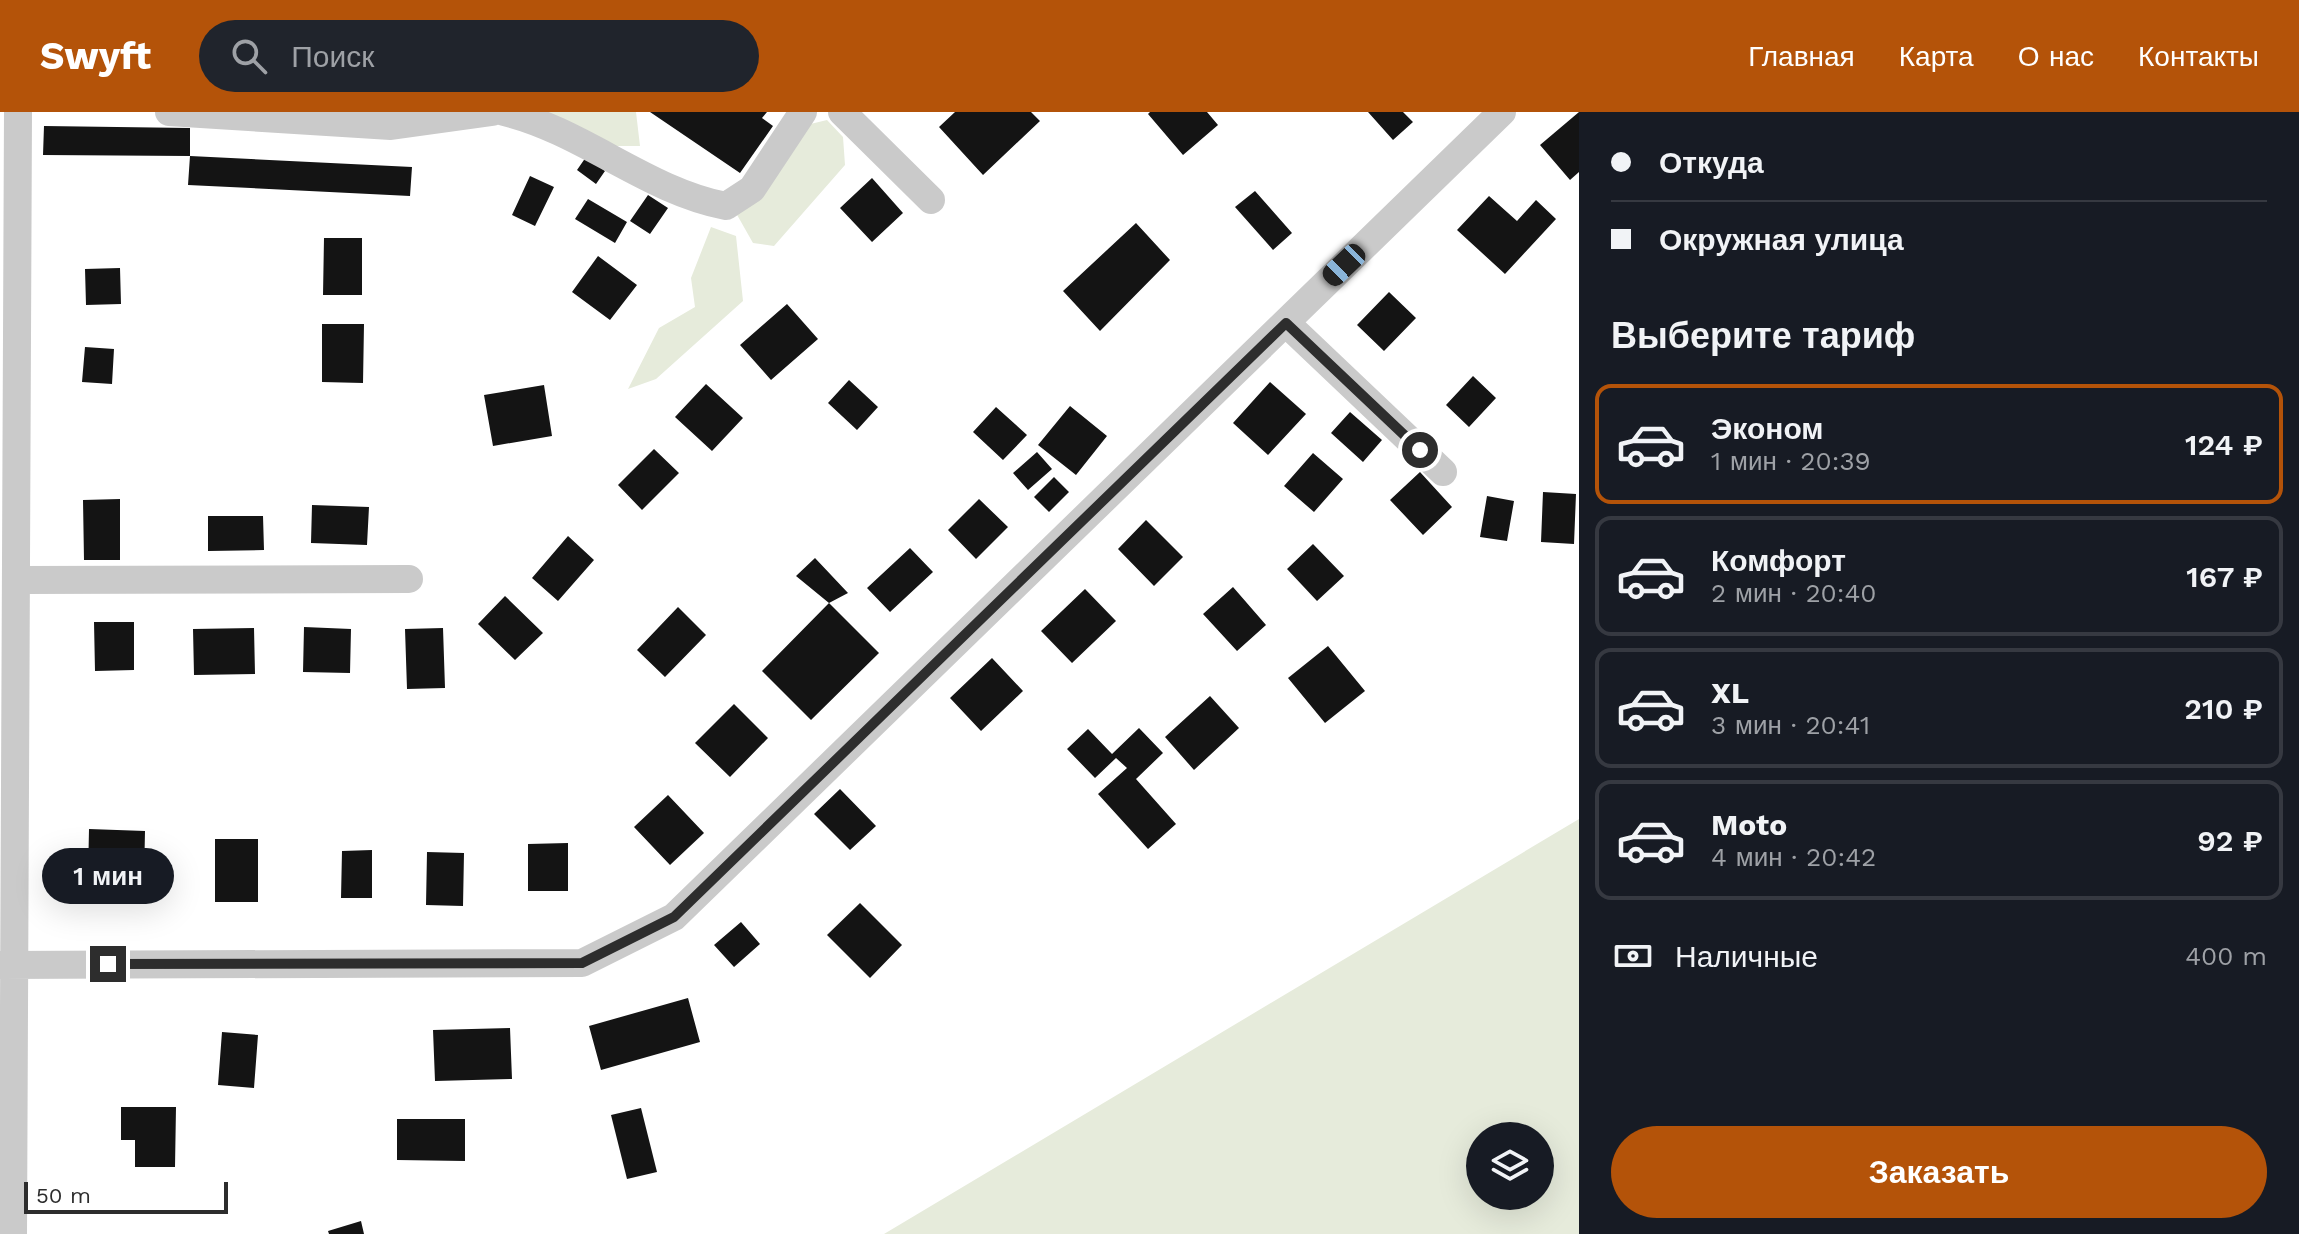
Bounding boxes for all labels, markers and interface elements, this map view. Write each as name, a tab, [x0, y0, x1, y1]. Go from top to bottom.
search box	[199, 20, 759, 92]
text: Swyft	[40, 34, 151, 78]
icon: search	[227, 34, 271, 78]
text: Поиск	[291, 39, 374, 74]
text: Главная	[1748, 40, 1855, 73]
text: Карта	[1899, 40, 1974, 73]
text: О нас	[2018, 40, 2094, 73]
text: Контакты	[2138, 40, 2259, 73]
text: Откуда	[1659, 145, 1764, 180]
text: Окружная улица	[1659, 222, 1904, 257]
car	[1318, 240, 1370, 290]
text: Выберите тариф	[1611, 315, 1915, 357]
icon: car	[1615, 408, 1687, 480]
text: Эконом	[1711, 411, 1824, 446]
text: 124 ₽	[2185, 427, 2263, 462]
route start	[1402, 432, 1438, 468]
text: 1 мин · 20:39	[1711, 446, 1871, 476]
icon: car	[1615, 540, 1687, 612]
text: Комфорт	[1711, 543, 1846, 578]
text: 167 ₽	[2186, 559, 2263, 594]
text: 2 мин · 20:40	[1711, 578, 1876, 608]
icon: car	[1615, 672, 1687, 744]
text: XL	[1711, 675, 1749, 710]
text: 210 ₽	[2184, 691, 2263, 726]
text: 3 мин · 20:41	[1711, 710, 1870, 740]
icon: car	[1615, 804, 1687, 876]
text: Moto	[1711, 807, 1787, 842]
text: 92 ₽	[2197, 823, 2263, 858]
text: 4 мин · 20:42	[1711, 842, 1876, 872]
callout: 1 мин	[42, 848, 174, 904]
text: 1 мин	[73, 861, 143, 891]
icon: cash	[1611, 934, 1655, 978]
text: Наличные	[1675, 939, 1818, 974]
text: 400 m	[2185, 941, 2267, 971]
route end	[90, 946, 126, 982]
map controls	[1466, 1122, 1554, 1210]
button: layers	[1466, 1122, 1554, 1210]
button: Заказать	[1611, 1126, 2267, 1218]
scale bar	[24, 1178, 228, 1214]
text: 50 m	[36, 1183, 91, 1208]

